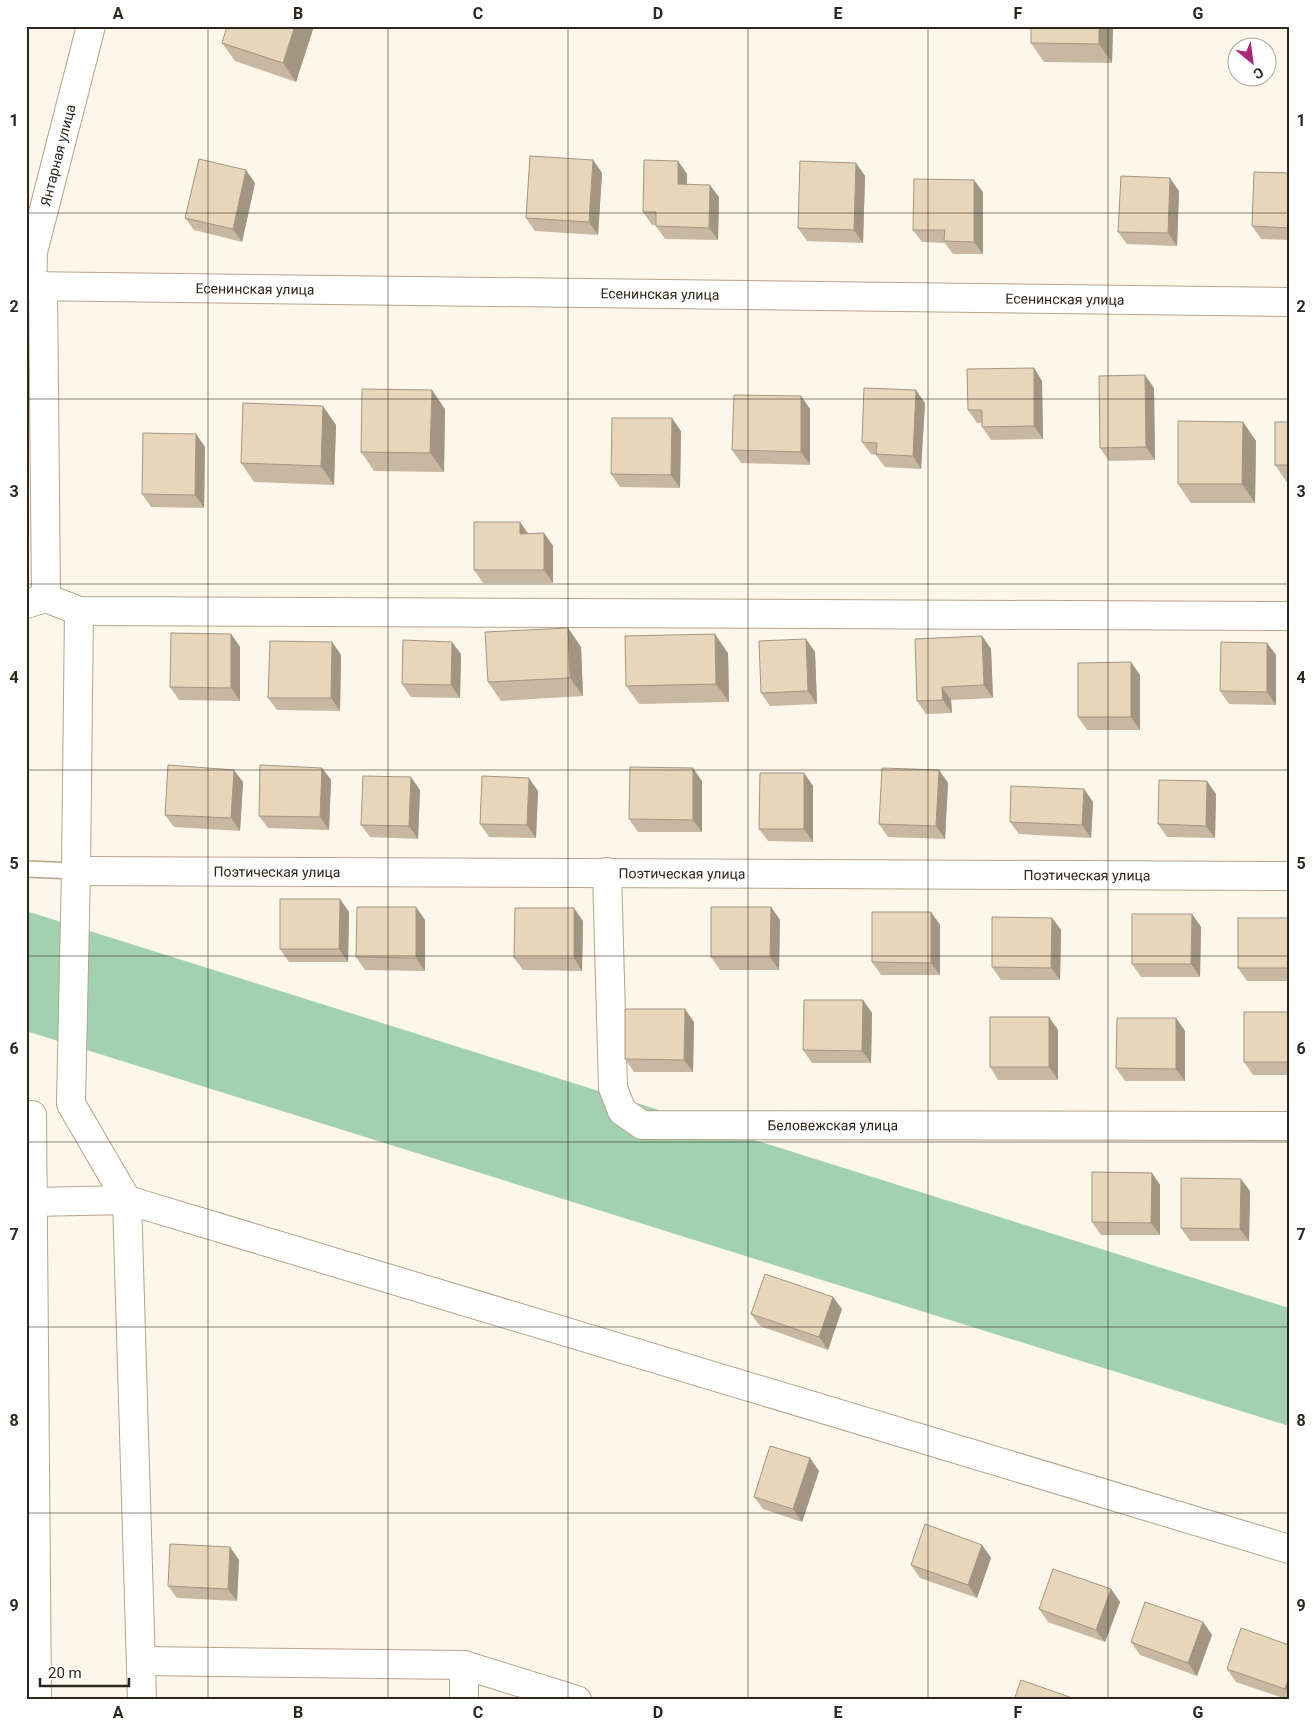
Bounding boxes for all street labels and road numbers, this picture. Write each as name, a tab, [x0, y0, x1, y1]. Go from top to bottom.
street label: Янтарная улица	[37, 103, 79, 208]
street label: Есенинская улица	[195, 280, 315, 298]
street label: Есенинская улица	[600, 285, 720, 303]
street label: Есенинская улица	[1005, 290, 1125, 308]
street label: Поэтическая улица	[213, 864, 341, 880]
street label: Поэтическая улица	[618, 865, 746, 882]
street label: Поэтическая улица	[1023, 867, 1151, 883]
street label: Беловежская улица	[768, 1117, 898, 1133]

